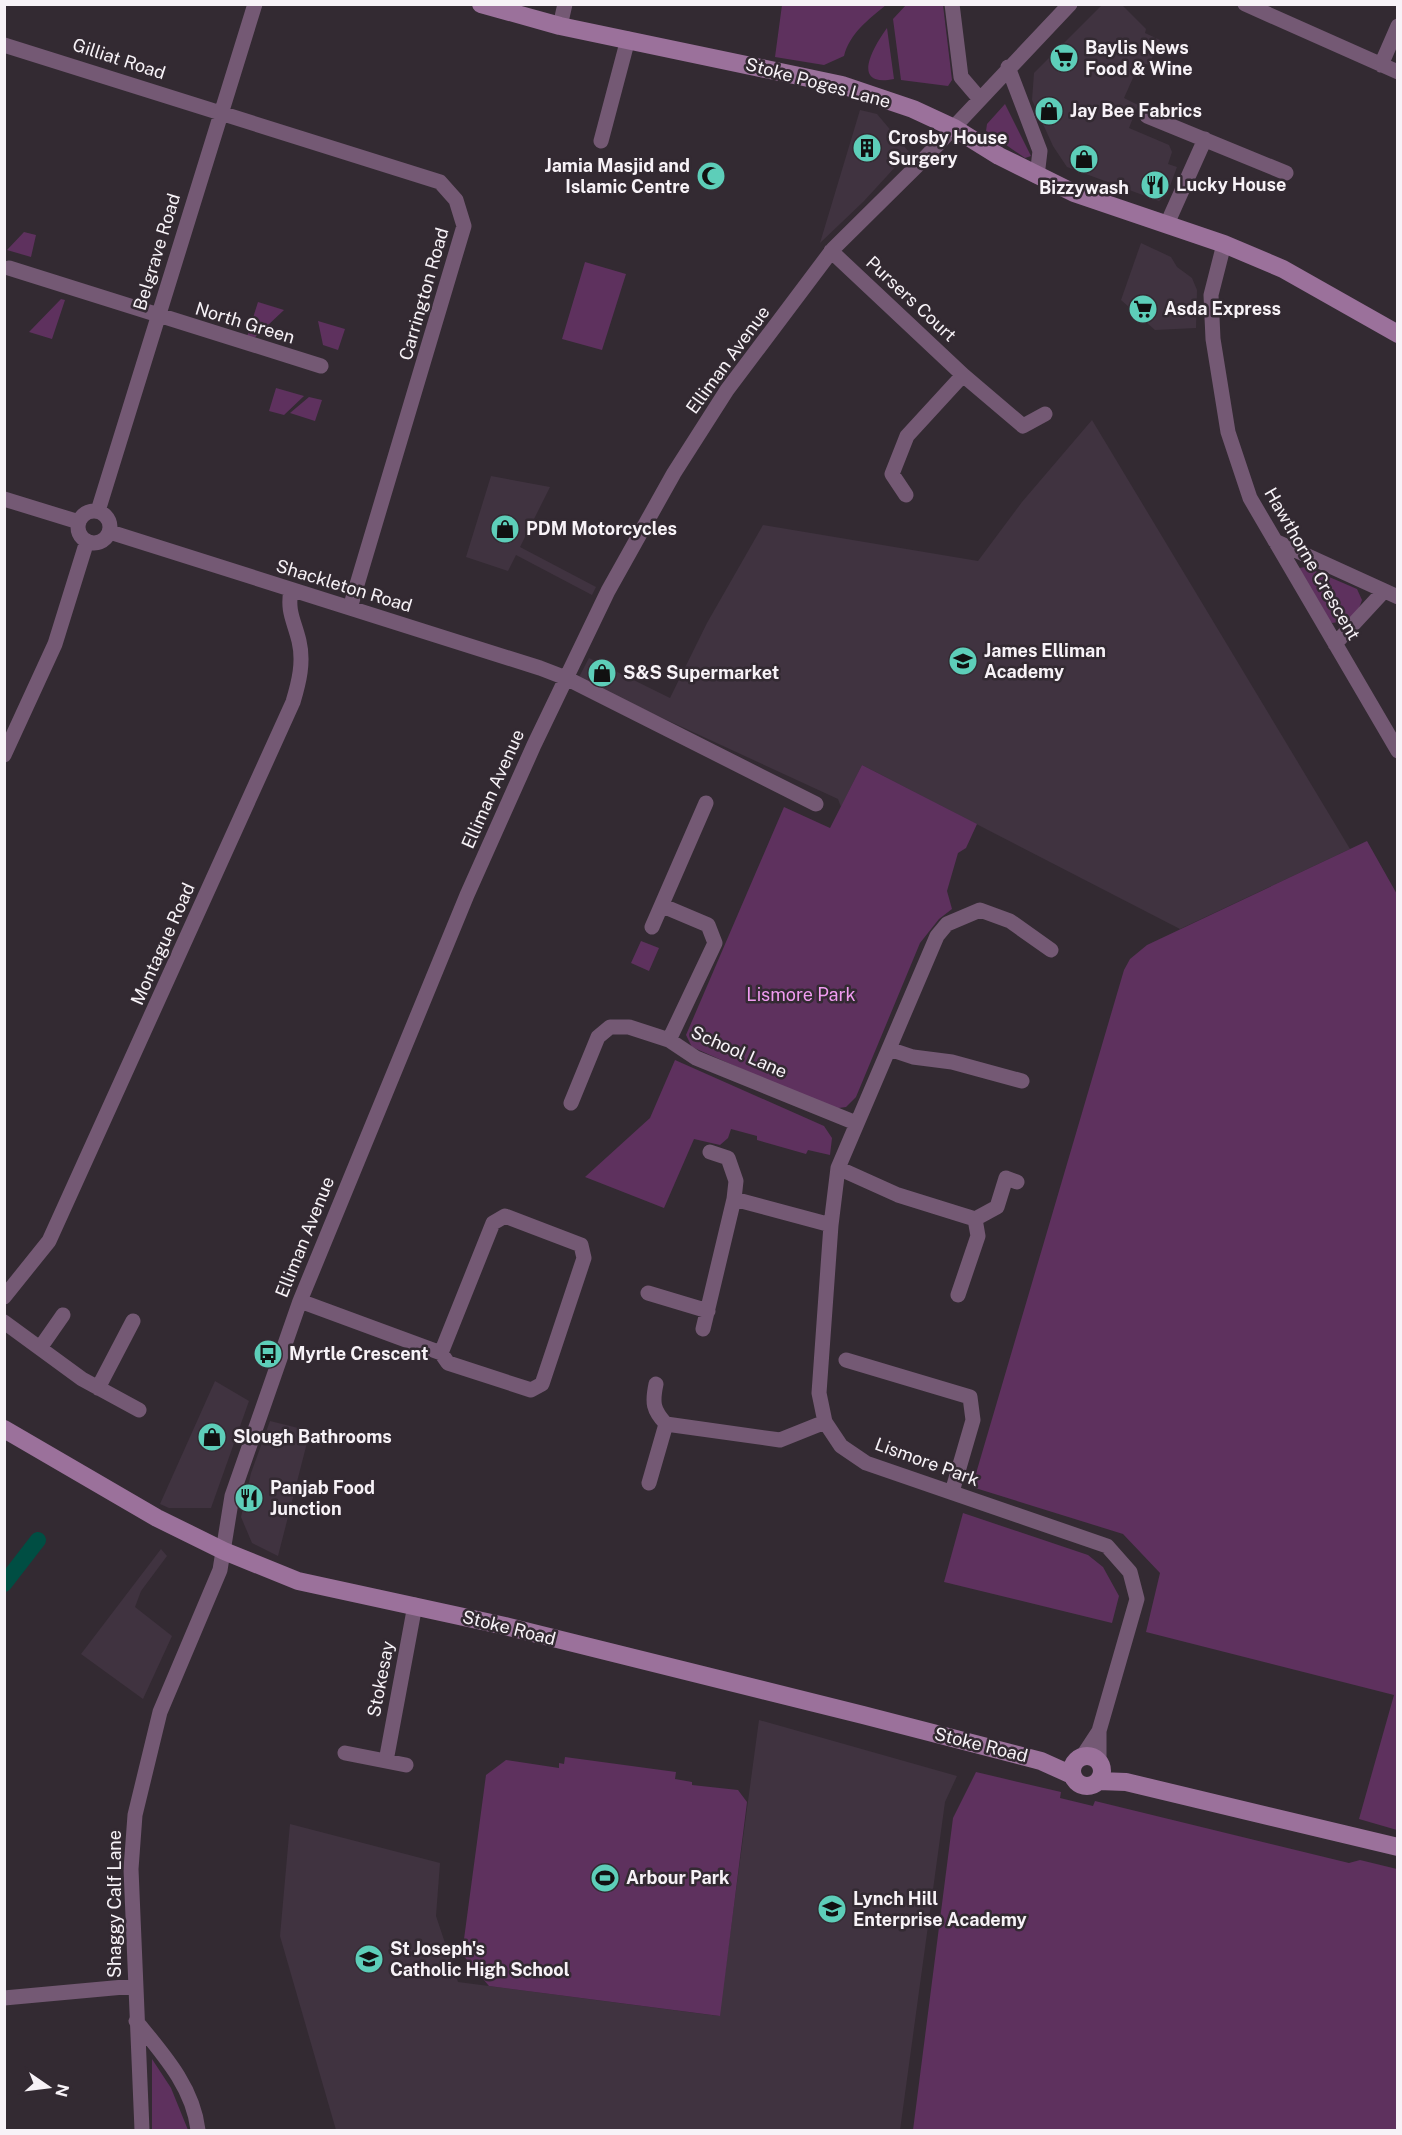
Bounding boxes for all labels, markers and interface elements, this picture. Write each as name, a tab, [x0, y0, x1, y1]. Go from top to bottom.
street label: Gilliat Road	[70, 34, 168, 83]
place label: Baylis News Food & Wine	[1085, 37, 1193, 79]
supermarket icon: Baylis News Food & Wine	[1048, 42, 1080, 74]
street label: Stoke Poges Lane	[743, 53, 893, 112]
shop icon: Jay Bee Fabrics	[1033, 95, 1065, 127]
place label: Jay Bee Fabrics	[1070, 100, 1202, 121]
place label: Crosby House Surgery	[888, 127, 1007, 169]
building icon: Crosby House Surgery	[851, 132, 883, 164]
shop icon: Bizzywash	[1068, 143, 1100, 175]
place label: Jamia Masjid and Islamic Centre	[544, 155, 690, 197]
mosque icon: Jamia Masjid and Islamic Centre	[695, 160, 727, 192]
restaurant icon: Lucky House	[1139, 169, 1171, 201]
place label: Lucky House	[1176, 174, 1286, 195]
place label: Bizzywash	[1039, 177, 1129, 198]
street label: Belgrave Road	[129, 191, 184, 313]
street label: Carrington Road	[395, 225, 452, 363]
street label: Pursers Court	[862, 252, 961, 346]
supermarket icon: Asda Express	[1127, 293, 1159, 325]
street label: North Green	[193, 297, 297, 348]
place label: Asda Express	[1164, 298, 1281, 319]
street label: Elliman Avenue	[681, 302, 774, 418]
street label: Hawthorne Crescent	[1260, 484, 1365, 644]
shop icon: PDM Motorcycles	[489, 513, 521, 545]
place label: PDM Motorcycles	[526, 518, 677, 539]
street label: Shackleton Road	[274, 555, 415, 616]
place label: James Elliman Academy	[984, 640, 1106, 682]
school or university icon: James Elliman Academy	[947, 645, 979, 677]
shop icon: S&S Supermarket	[586, 657, 618, 689]
place label: S&S Supermarket	[623, 662, 779, 683]
street label: Elliman Avenue	[457, 726, 528, 852]
street label: Montague Road	[126, 880, 199, 1008]
park label: Lismore Park	[746, 984, 856, 1005]
street label: School Lane	[688, 1021, 790, 1082]
street label: Elliman Avenue	[271, 1173, 338, 1300]
bus stop icon: Myrtle Crescent	[252, 1338, 284, 1370]
place label: Myrtle Crescent	[289, 1343, 428, 1364]
shop icon: Slough Bathrooms	[196, 1421, 228, 1453]
place label: Slough Bathrooms	[233, 1426, 392, 1447]
street label: Lismore Park	[872, 1433, 982, 1490]
place label: Panjab Food Junction	[270, 1477, 375, 1519]
restaurant icon: Panjab Food Junction	[233, 1482, 265, 1514]
street label: Stoke Road	[460, 1606, 558, 1649]
street label: Stokesay	[363, 1639, 398, 1719]
street label: Stoke Road	[932, 1723, 1030, 1766]
street label: Shaggy Calf Lane	[104, 1830, 125, 1978]
sports icon: Arbour Park	[589, 1862, 621, 1894]
place label: Arbour Park	[626, 1867, 730, 1888]
place label: Lynch Hill Enterprise Academy	[853, 1888, 1027, 1930]
school or university icon: Lynch Hill Enterprise Academy	[816, 1893, 848, 1925]
place label: St Joseph's Catholic High School	[390, 1938, 570, 1980]
school or university icon: St Joseph's Catholic High School	[353, 1943, 385, 1975]
north arrow	[18, 2057, 78, 2117]
text: N	[51, 2082, 73, 2099]

